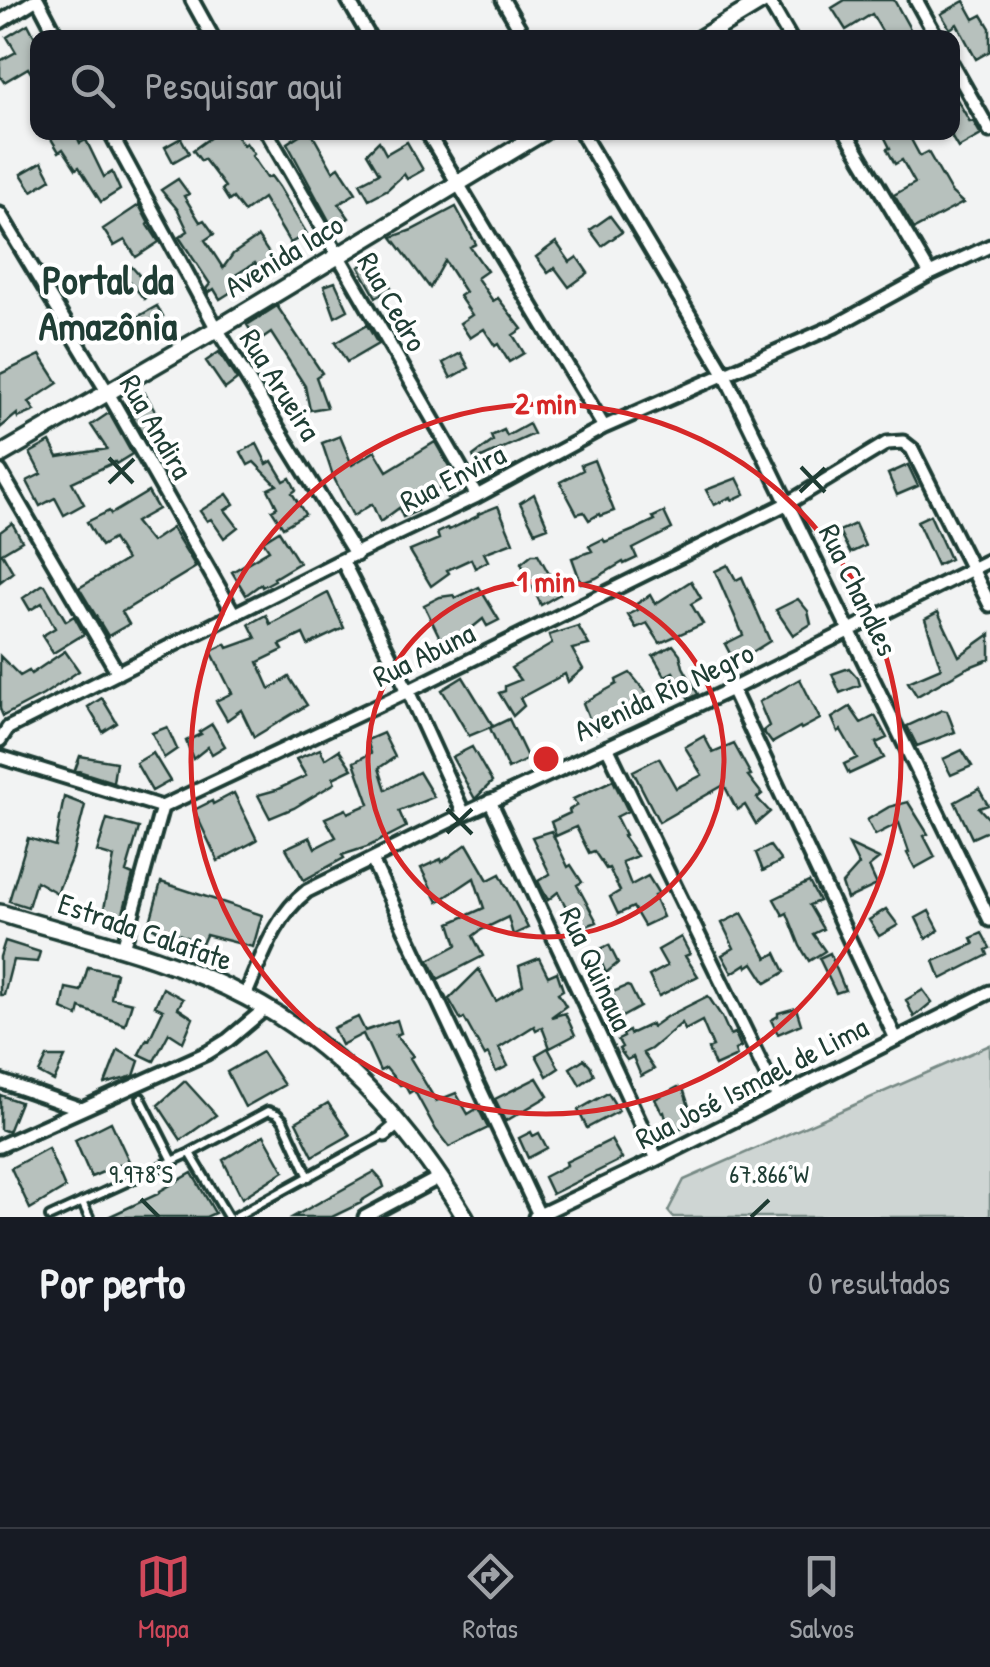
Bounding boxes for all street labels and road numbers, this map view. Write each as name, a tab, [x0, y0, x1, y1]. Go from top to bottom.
street label: Avenida Iaco	[217, 204, 350, 306]
street label: Rua Cedro	[349, 245, 437, 358]
street label: Rua Arueira	[231, 321, 331, 448]
street label: Rua Andira	[111, 367, 203, 486]
street label: Rua Envira	[393, 434, 512, 521]
street label: Rua Chandles	[810, 517, 908, 662]
street label: Rua Abuna	[366, 612, 481, 696]
street label: Avenida Rio Negro	[567, 632, 760, 750]
street label: Estrada Calafate	[53, 883, 238, 980]
street label: Rua Quinaua	[551, 900, 643, 1037]
street label: Rua José Ismael de Lima	[628, 1006, 875, 1158]

